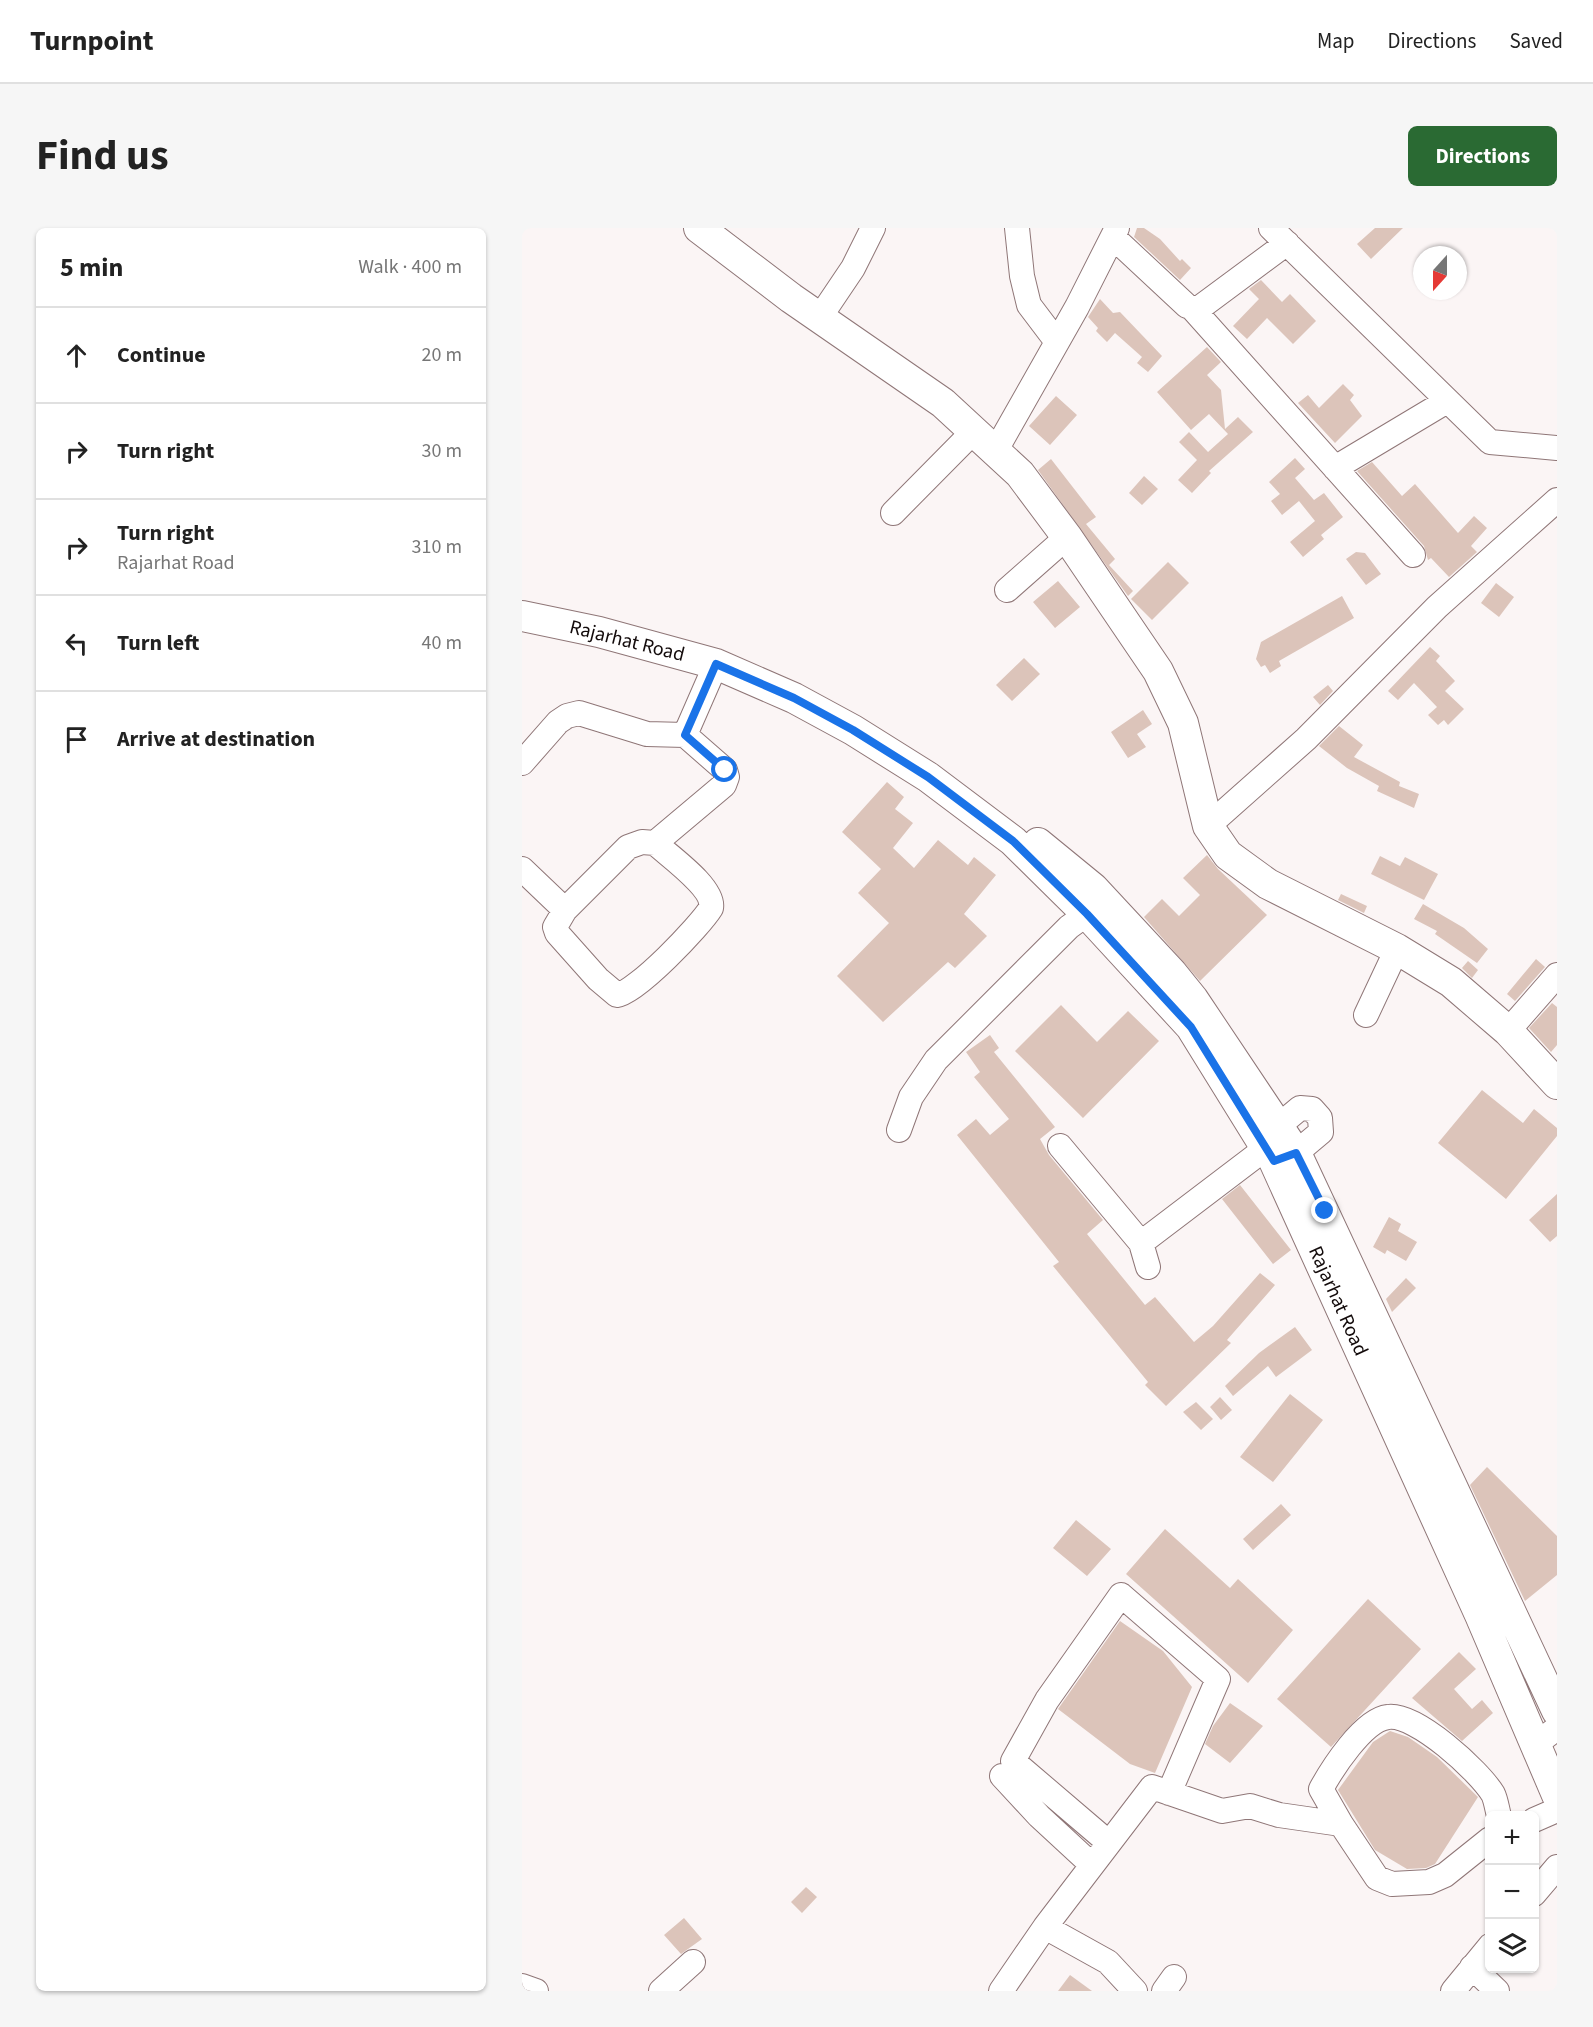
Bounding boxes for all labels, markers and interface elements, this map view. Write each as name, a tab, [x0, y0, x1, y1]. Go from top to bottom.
text: Turnpoint	[30, 21, 154, 61]
text: Map	[1317, 26, 1355, 56]
text: Directions	[1388, 26, 1476, 56]
text: Saved	[1509, 26, 1563, 56]
text: Find us	[36, 126, 169, 186]
button: Directions	[1408, 126, 1557, 186]
north arrow	[1413, 246, 1467, 300]
text: 5 min	[60, 249, 123, 286]
text: Walk · 400 m	[358, 253, 462, 281]
icon: ahead	[60, 339, 93, 372]
text: Continue	[117, 339, 206, 371]
text: 20 m	[422, 341, 462, 369]
icon: right	[60, 435, 93, 468]
text: Turn right	[117, 435, 214, 467]
text: 30 m	[422, 437, 462, 465]
text: Turn right	[117, 517, 214, 549]
icon: right	[60, 531, 93, 564]
text: 310 m	[412, 533, 462, 561]
text: Rajarhat Road	[117, 549, 235, 577]
street label: Rajarhat Road	[567, 613, 687, 669]
icon: left	[60, 627, 93, 660]
text: Turn left	[117, 627, 199, 659]
text: 40 m	[422, 629, 462, 657]
icon: arrive	[60, 723, 93, 756]
text: Arrive at destination	[117, 723, 315, 755]
route start	[711, 756, 737, 782]
route end	[1311, 1197, 1337, 1223]
street label: Rajarhat Road	[1301, 1242, 1375, 1360]
map controls	[1485, 1811, 1539, 1973]
button: +	[1485, 1811, 1539, 1865]
button: −	[1485, 1865, 1539, 1919]
button: layers	[1485, 1919, 1539, 1973]

